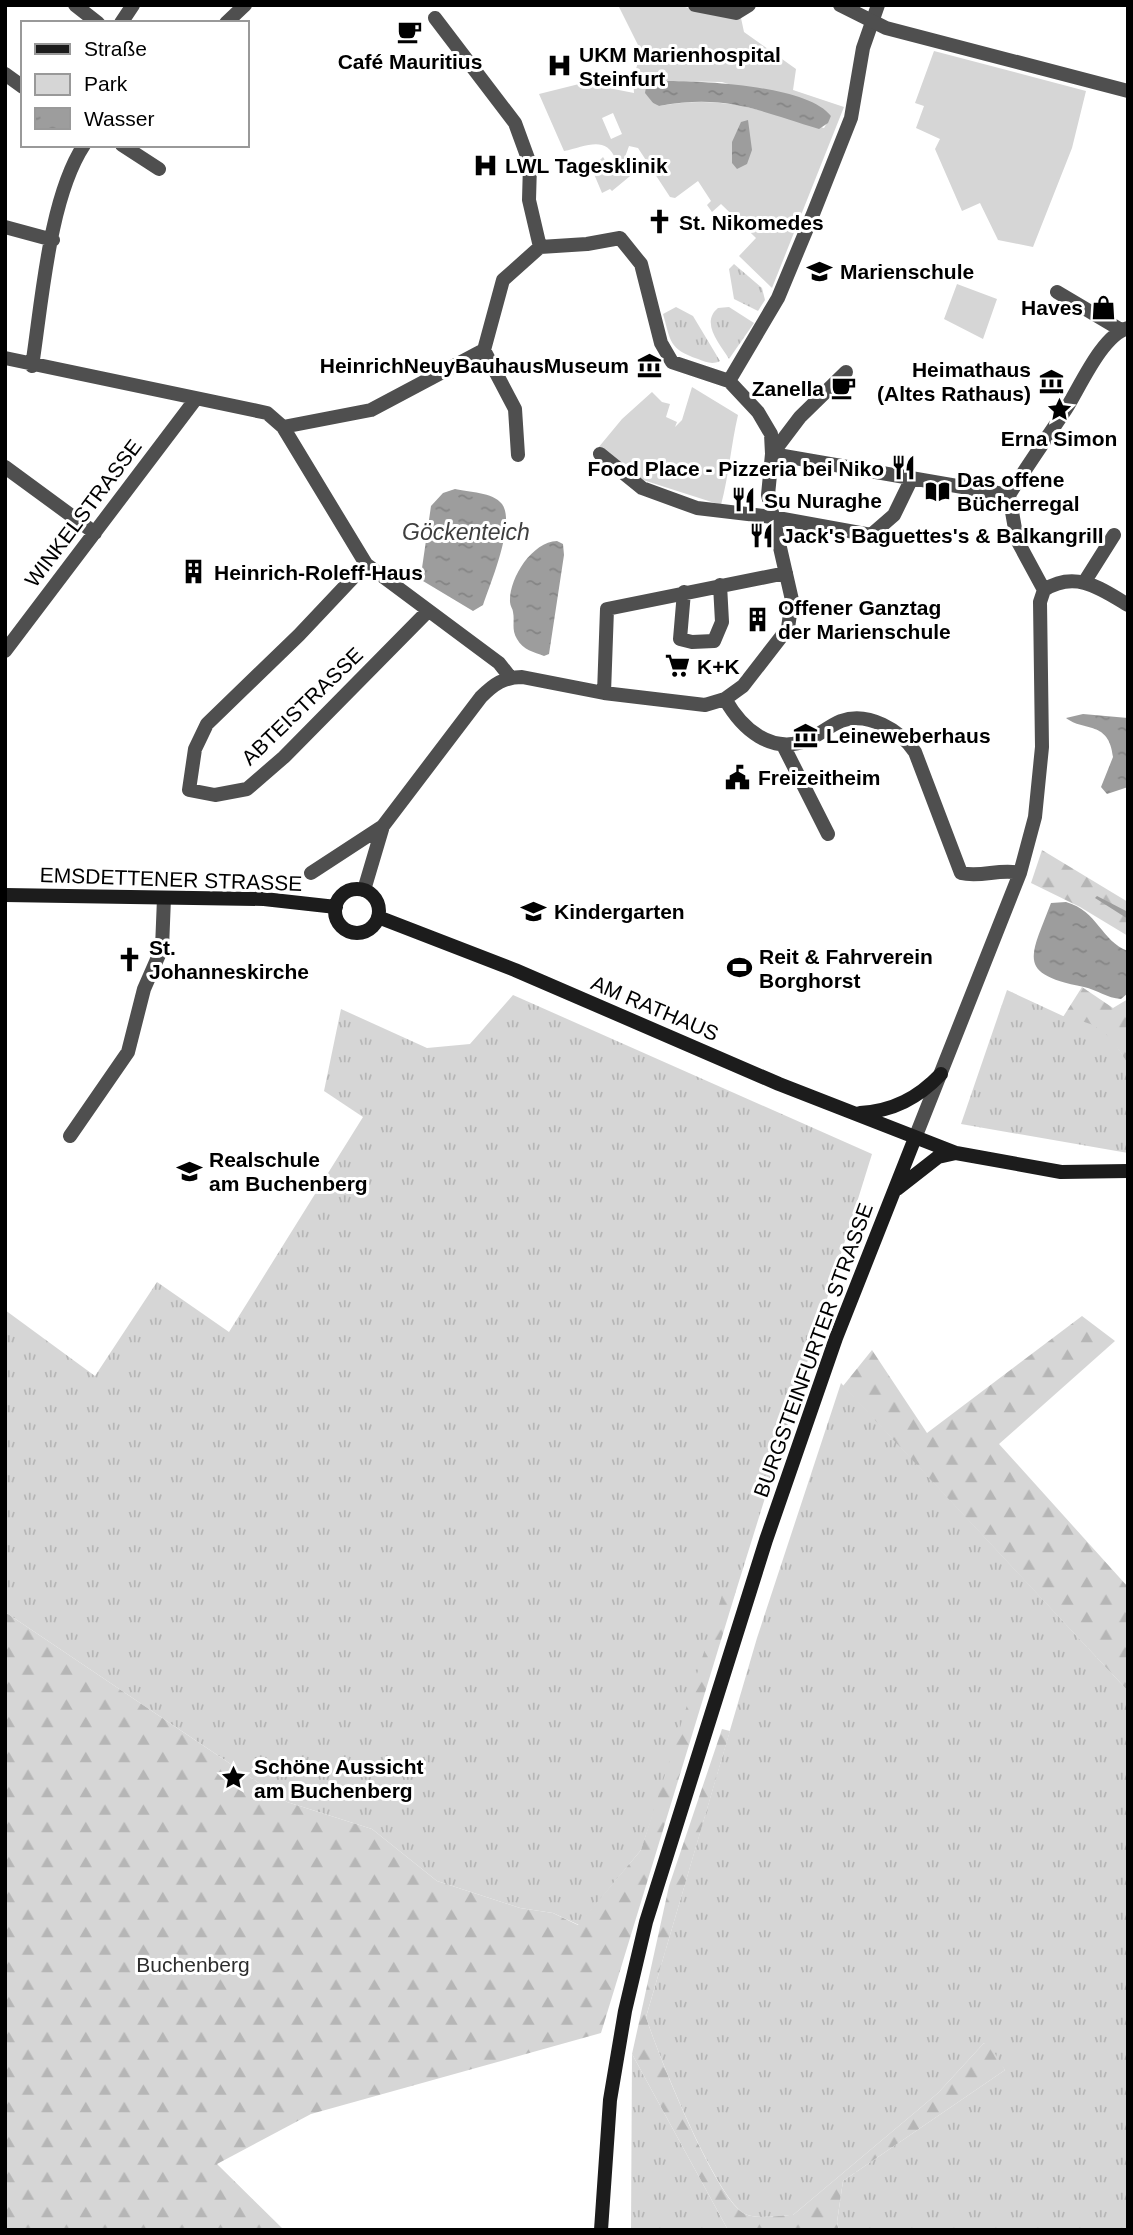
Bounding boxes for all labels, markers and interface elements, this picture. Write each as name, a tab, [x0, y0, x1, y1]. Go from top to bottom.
cafe icon: Café Mauritius	[396, 18, 424, 46]
legend	[21, 21, 248, 147]
text: Straße	[84, 37, 147, 60]
place label: UKM Marienhospital Steinfurt	[579, 43, 781, 90]
place label: Café Mauritius	[338, 50, 482, 73]
hospital icon: UKM Marienhospital Steinfurt	[545, 52, 573, 80]
text: Park	[84, 72, 128, 95]
text: Wasser	[84, 107, 154, 130]
hospital icon: LWL Tagesklinik	[471, 151, 499, 179]
place label: LWL Tagesklinik	[505, 154, 668, 177]
church icon: St. Nikomedes	[645, 208, 673, 236]
place label: St. Nikomedes	[679, 211, 824, 234]
school or university icon: Marienschule	[806, 257, 834, 285]
place label: Marienschule	[840, 260, 974, 283]
shop icon: Haves	[1089, 293, 1117, 321]
place label: Haves	[1021, 296, 1083, 319]
museum icon: HeinrichNeuyBauhausMuseum	[635, 351, 663, 379]
place label: HeinrichNeuyBauhausMuseum	[320, 354, 629, 377]
place label: Heimathaus (Altes Rathaus)	[877, 358, 1031, 405]
museum icon: Heimathaus (Altes Rathaus)	[1037, 367, 1065, 395]
cafe icon: Zanella	[830, 374, 858, 402]
place label: Zanella	[752, 377, 824, 400]
place icon: Erna Simon	[1045, 395, 1073, 423]
place label: Erna Simon	[1001, 427, 1117, 450]
street label: WINKELSTRASSE	[20, 435, 146, 591]
restaurant icon: Food Place - Pizzeria bei Niko	[890, 454, 918, 482]
place label: Food Place - Pizzeria bei Niko	[588, 457, 884, 480]
place label: Das offene Bücherregal	[957, 468, 1080, 515]
library icon: Das offene Bücherregal	[923, 477, 951, 505]
restaurant icon: Su Nuraghe	[730, 486, 758, 514]
place label: Su Nuraghe	[764, 489, 882, 512]
water label: Göckenteich	[402, 519, 530, 545]
restaurant icon: Jack's Baguettes's & Balkangrill	[748, 521, 776, 549]
place label: Jack's Baguettes's & Balkangrill	[782, 524, 1104, 547]
building icon: Heinrich-Roleff-Haus	[180, 558, 208, 586]
place label: Heinrich-Roleff-Haus	[214, 561, 423, 584]
place label: Offener Ganztag der Marienschule	[778, 596, 951, 643]
building icon: Offener Ganztag der Marienschule	[744, 605, 772, 633]
street label: ABTEISTRASSE	[237, 643, 367, 769]
supermarket icon: K+K	[663, 652, 691, 680]
place label: K+K	[697, 655, 740, 678]
museum icon: Leineweberhaus	[792, 721, 820, 749]
place label: Leineweberhaus	[826, 724, 991, 747]
public building icon: Freizeitheim	[724, 763, 752, 791]
place label: Freizeitheim	[758, 766, 881, 789]
street label: EMSDETTENER STRASSE	[39, 863, 303, 895]
school or university icon: Kindergarten	[520, 897, 548, 925]
place label: Kindergarten	[554, 900, 685, 923]
place label: St. Johanneskirche	[149, 936, 309, 983]
church icon: St. Johanneskirche	[115, 945, 143, 973]
place label: Reit & Fahrverein Borghorst	[759, 945, 933, 992]
sports icon: Reit & Fahrverein Borghorst	[725, 954, 753, 982]
street label: AM RATHAUS	[588, 971, 722, 1045]
place label: Realschule am Buchenberg	[209, 1148, 368, 1195]
school or university icon: Realschule am Buchenberg	[175, 1157, 203, 1185]
street label: BURGSTEINFURTER STRASSE	[749, 1200, 877, 1500]
place label: Schöne Aussicht am Buchenberg	[254, 1755, 424, 1802]
place icon: Schöne Aussicht am Buchenberg	[220, 1764, 248, 1792]
park label: Buchenberg	[136, 1953, 250, 1976]

